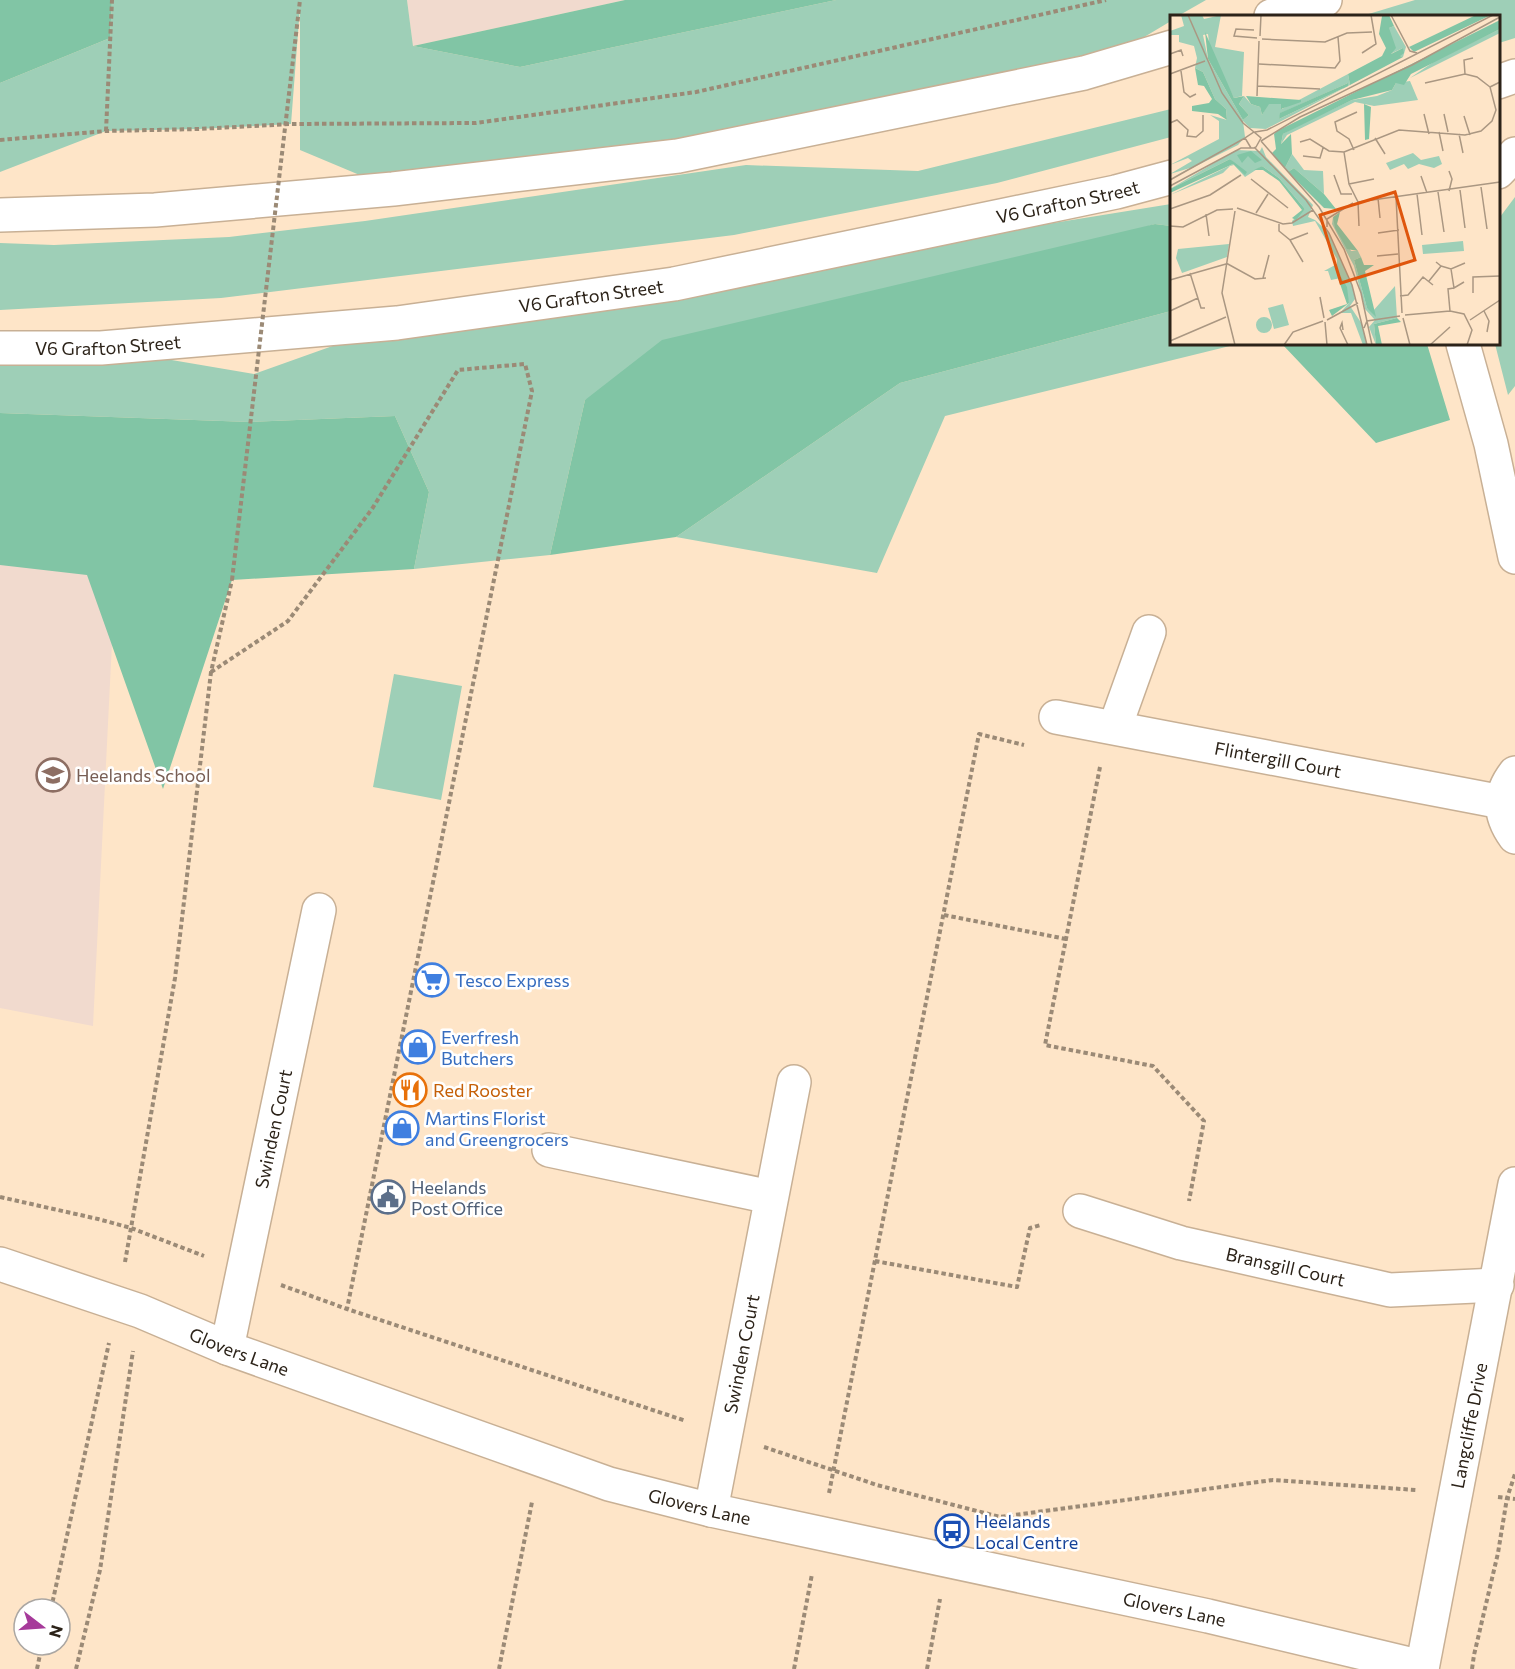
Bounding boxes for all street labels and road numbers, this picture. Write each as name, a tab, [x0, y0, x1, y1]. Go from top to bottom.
street label: V6 Grafton Street	[994, 175, 1142, 228]
street label: V6 Grafton Street	[517, 275, 665, 317]
street label: V6 Grafton Street	[35, 330, 182, 359]
street label: Flintergill Court	[1213, 736, 1343, 782]
street label: Swinden Court	[250, 1067, 296, 1190]
street label: Bransgill Court	[1224, 1242, 1347, 1291]
street label: Swinden Court	[719, 1292, 764, 1415]
street label: Glovers Lane	[186, 1322, 292, 1380]
street label: Langcliffe Drive	[1446, 1361, 1492, 1490]
street label: Glovers Lane	[646, 1483, 753, 1529]
street label: Glovers Lane	[1121, 1587, 1228, 1631]

